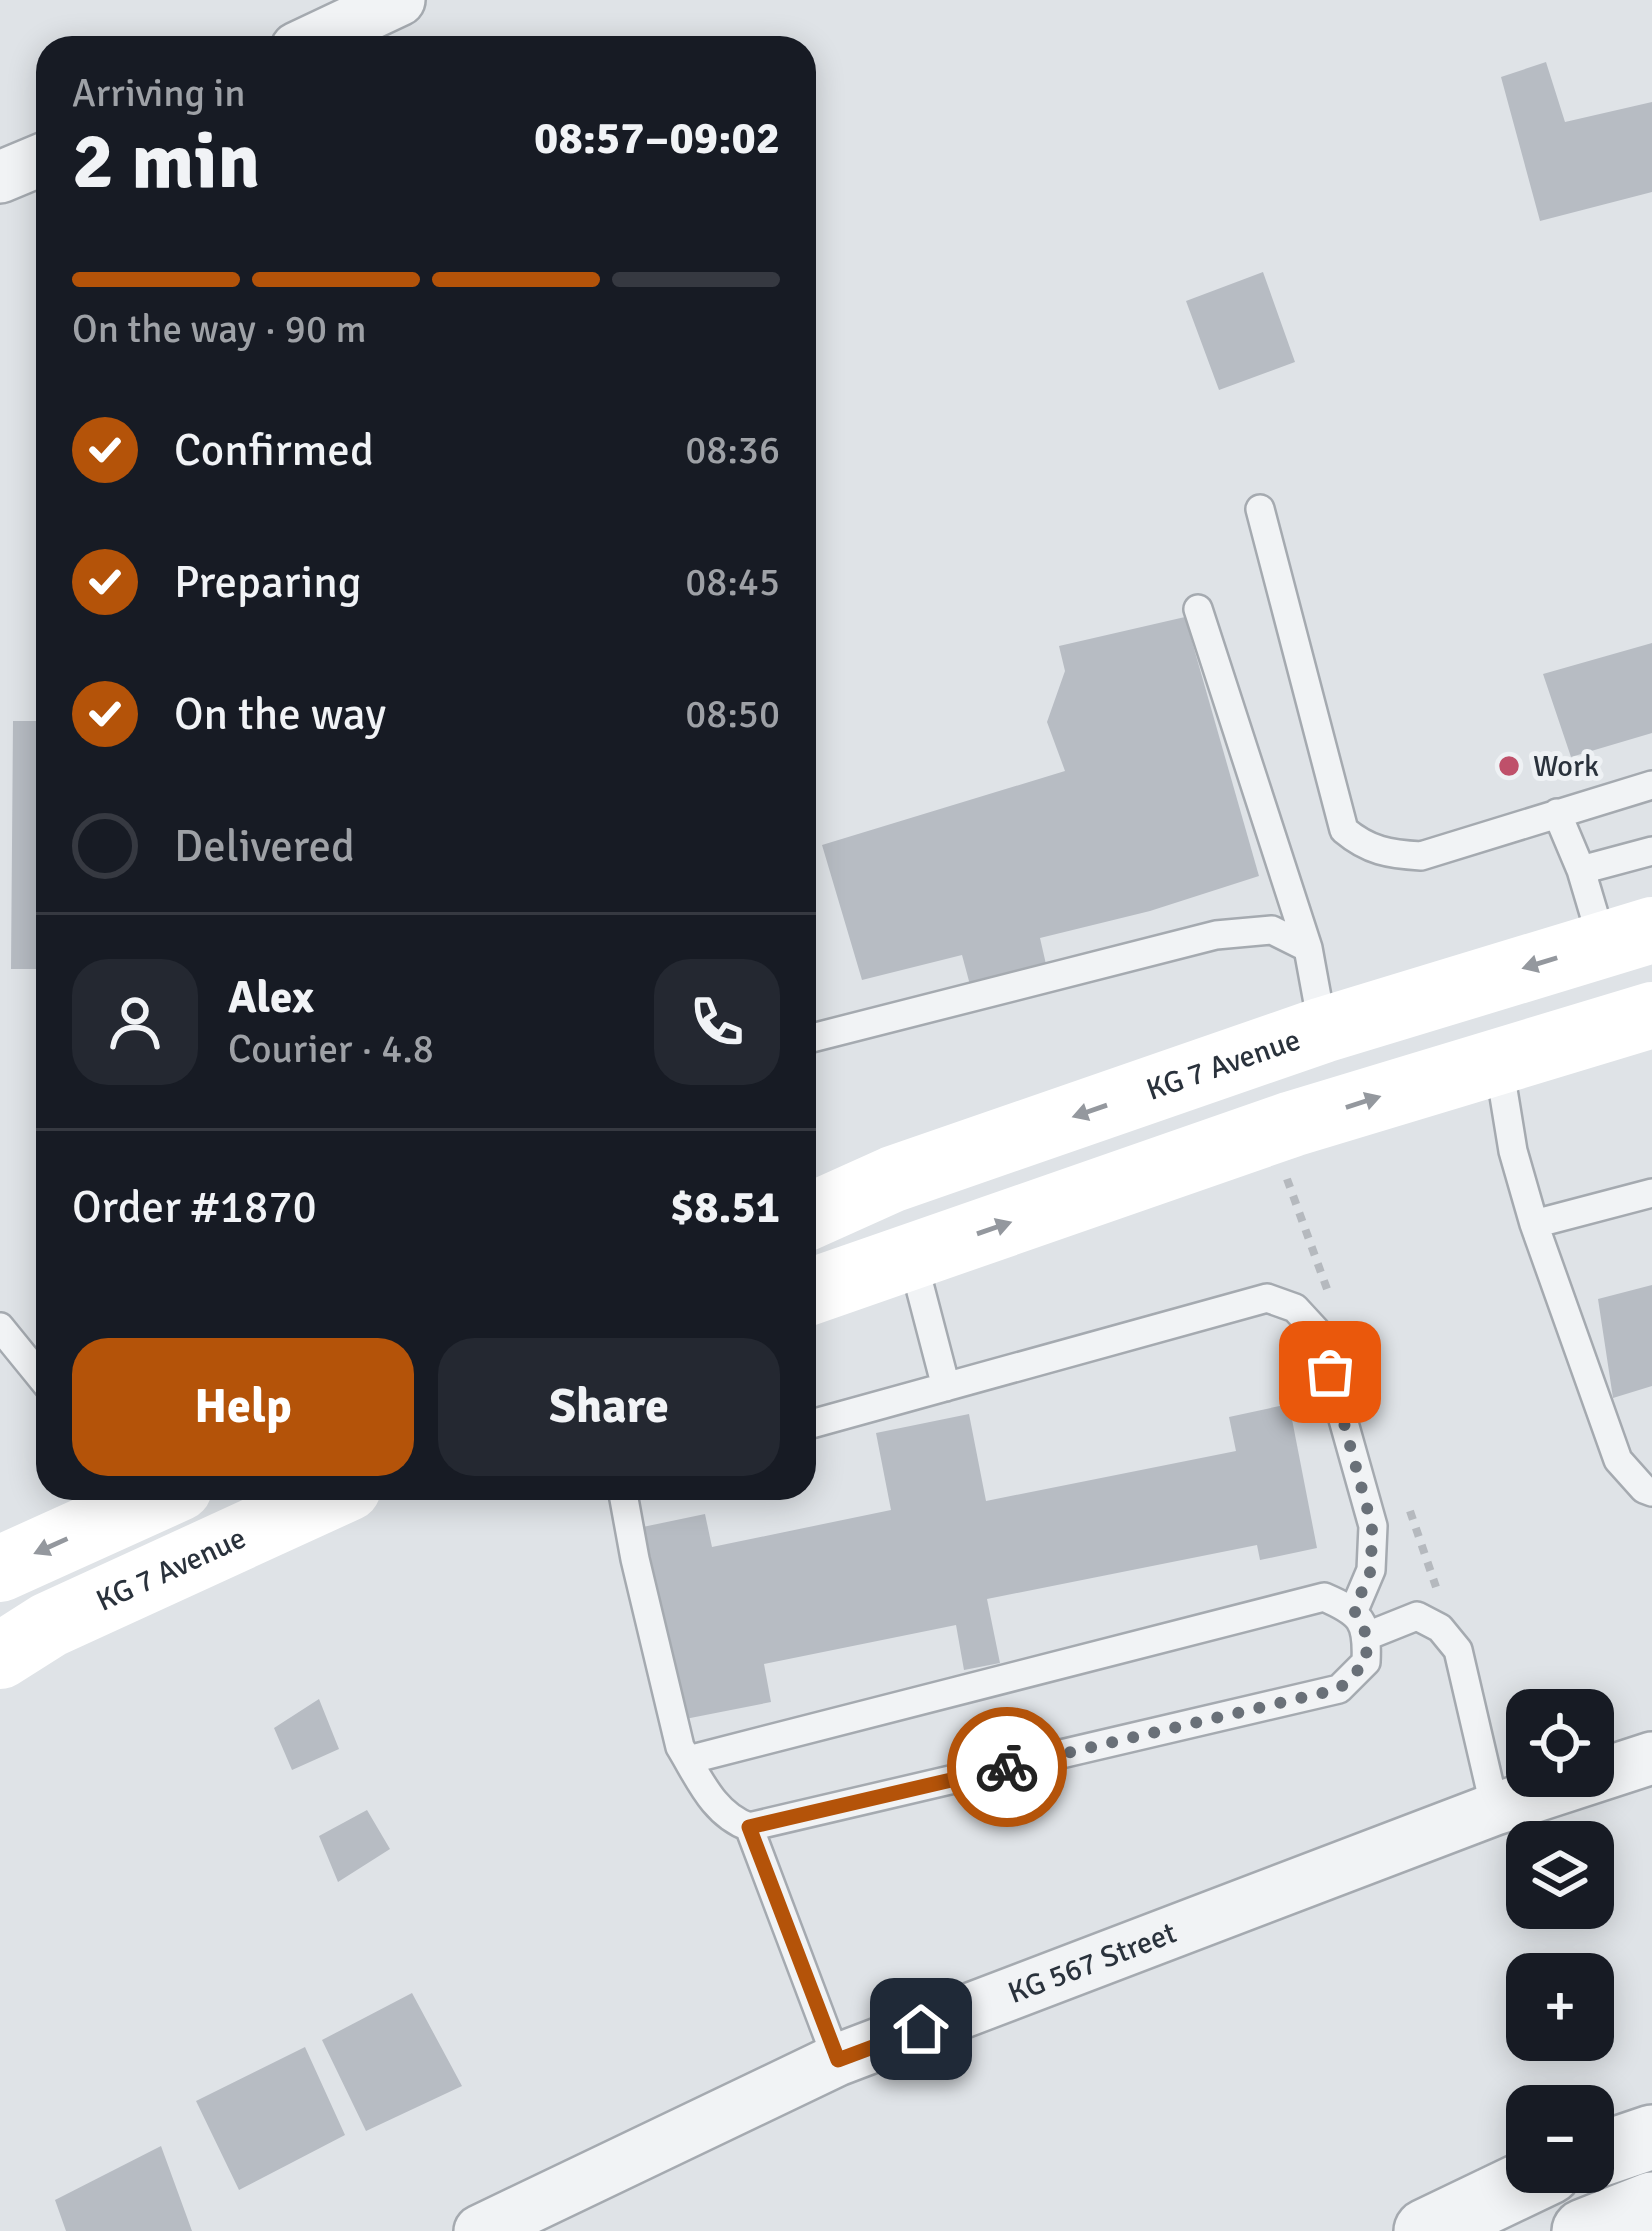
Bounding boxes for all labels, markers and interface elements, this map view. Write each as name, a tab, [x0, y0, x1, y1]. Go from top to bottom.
text: Arriving in	[72, 69, 246, 117]
text: 08:57–09:02	[534, 111, 780, 166]
text: 2 min	[72, 114, 260, 210]
text: On the way · 90 m	[72, 305, 367, 353]
icon: check	[72, 417, 138, 483]
text: Confirmed	[174, 423, 374, 478]
text: 08:36	[685, 426, 780, 474]
icon: check	[72, 549, 138, 615]
text: Preparing	[174, 555, 362, 610]
text: 08:45	[685, 558, 780, 606]
icon: check	[72, 681, 138, 747]
text: On the way	[174, 687, 386, 742]
text: 08:50	[685, 690, 780, 738]
place label: Work	[1533, 748, 1599, 785]
marker: Work	[1496, 753, 1522, 779]
text: Delivered	[174, 819, 355, 874]
one-way arrow	[1521, 955, 1558, 973]
button: person	[72, 959, 198, 1085]
button: phone	[654, 959, 780, 1085]
text: Alex	[228, 970, 314, 1025]
street label: KG 7 Avenue	[1142, 1021, 1305, 1109]
text: Courier · 4.8	[228, 1025, 434, 1073]
one-way arrow	[1345, 1091, 1382, 1110]
one-way arrow	[1071, 1103, 1107, 1121]
text: Order #1870	[72, 1180, 317, 1235]
text: $8.51	[670, 1180, 780, 1235]
one-way arrow	[976, 1218, 1012, 1236]
pin	[1279, 1321, 1381, 1423]
button: Help	[72, 1338, 414, 1476]
button: Share	[438, 1338, 780, 1476]
icon: bag	[1297, 1339, 1363, 1405]
street label: KG 7 Avenue	[91, 1519, 252, 1620]
one-way arrow	[33, 1536, 68, 1556]
map controls	[1506, 1689, 1614, 2193]
button: locate	[1506, 1689, 1614, 1797]
courier	[947, 1707, 1067, 1827]
icon: bike	[974, 1734, 1040, 1800]
button: layers	[1506, 1821, 1614, 1929]
street label: KG 567 Street	[1003, 1914, 1182, 2012]
button: +	[1506, 1953, 1614, 2061]
pin	[870, 1978, 972, 2080]
icon: home	[888, 1996, 954, 2062]
button: −	[1506, 2085, 1614, 2193]

